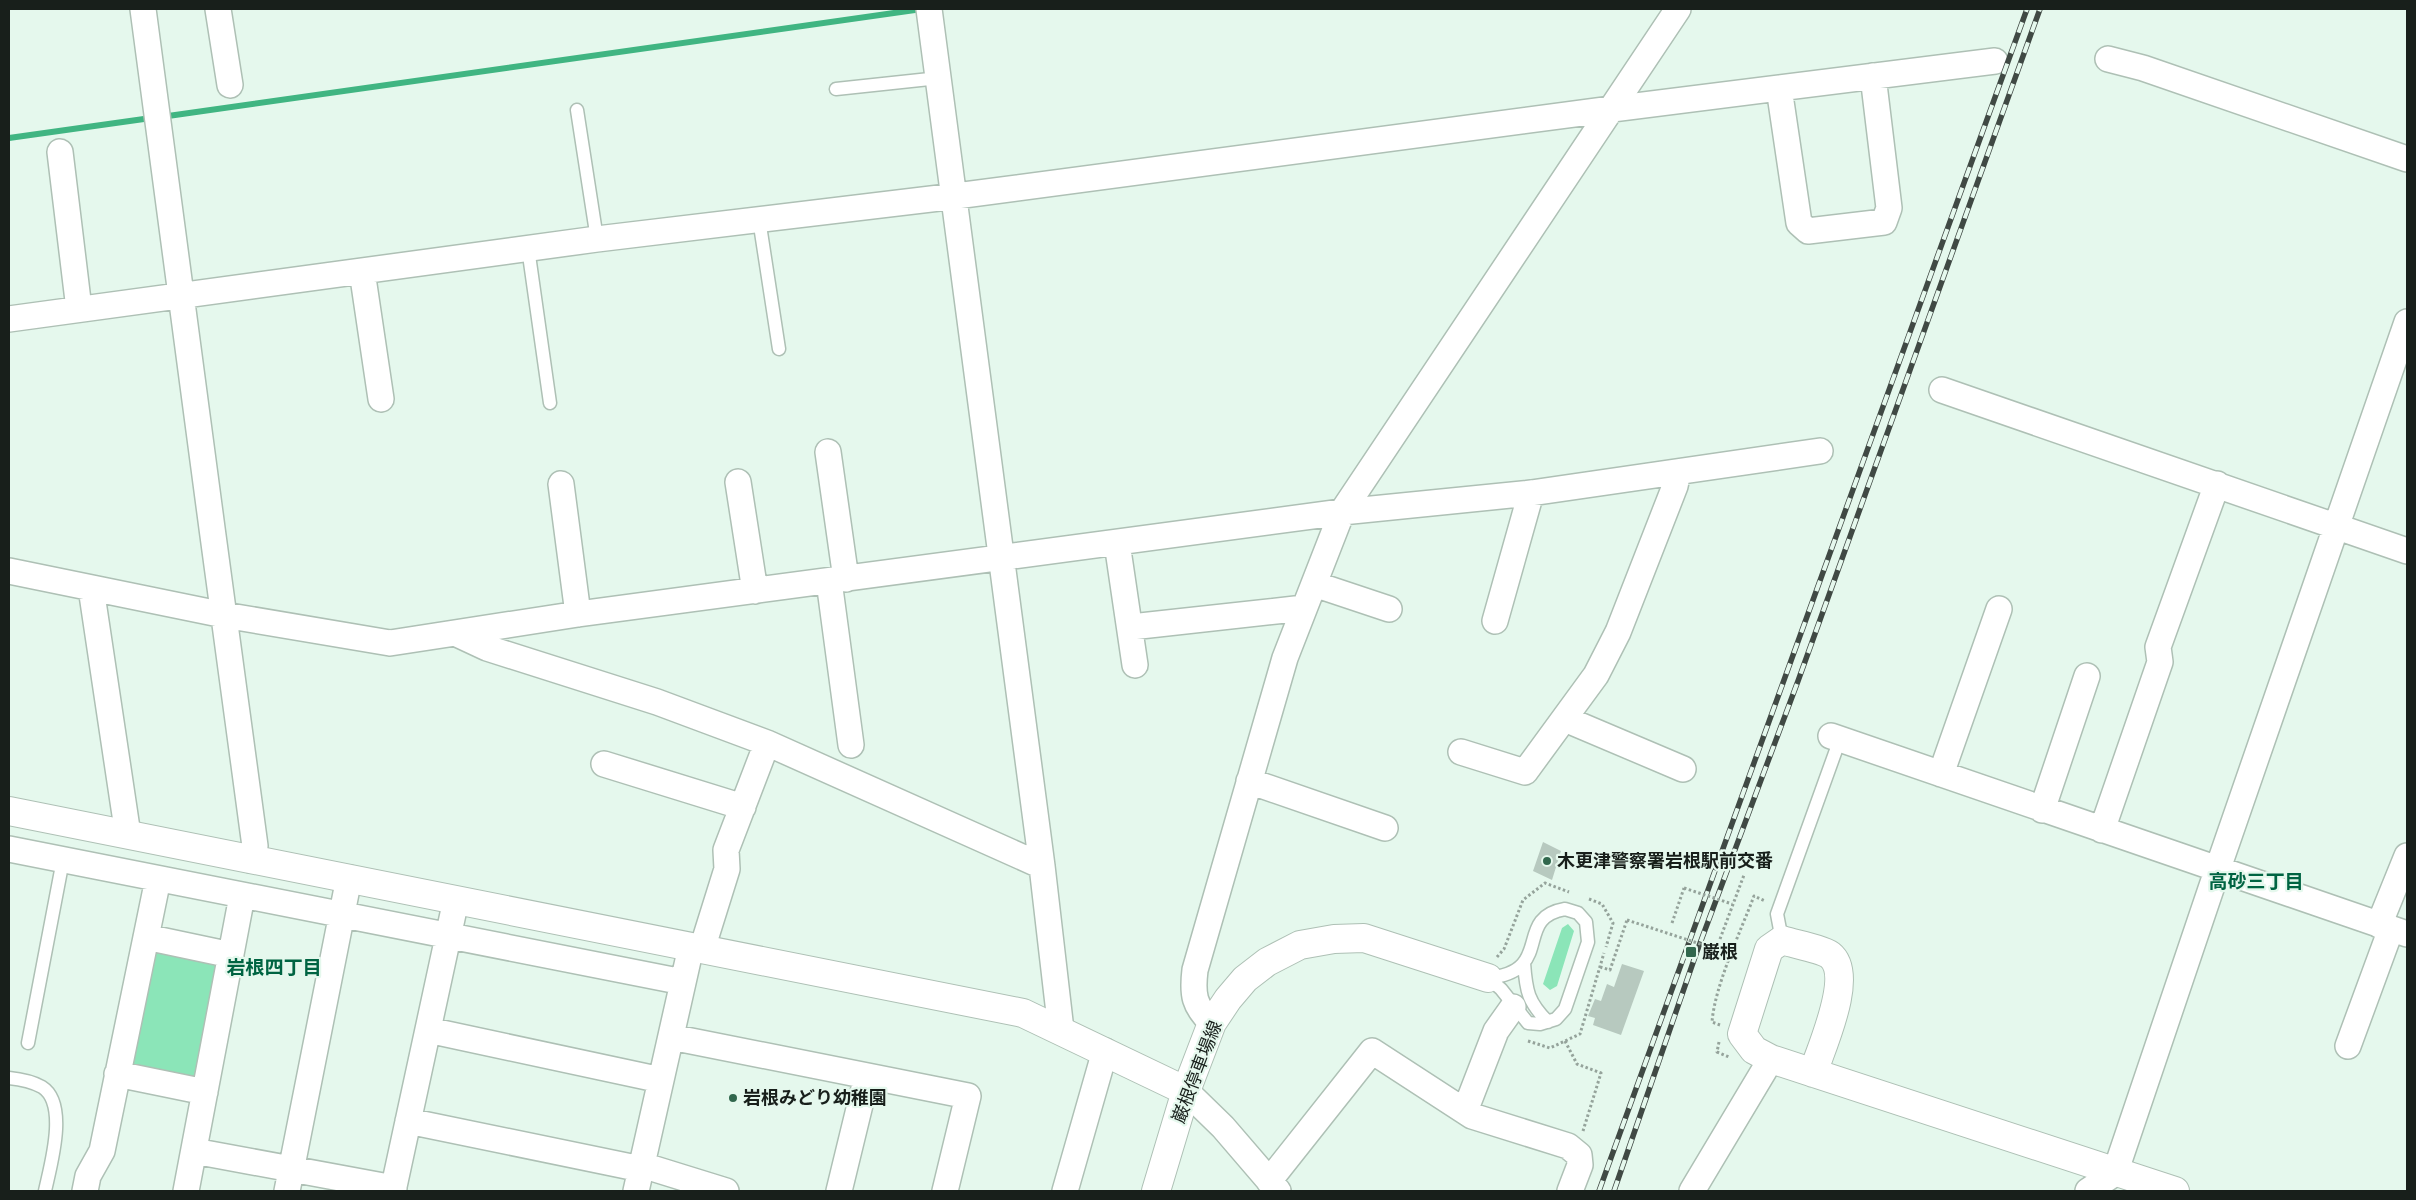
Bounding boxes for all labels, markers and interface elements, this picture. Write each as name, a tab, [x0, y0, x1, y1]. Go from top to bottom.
place label: 木更津警察署岩根駅前交番	[1557, 849, 1773, 871]
marker: 木更津警察署岩根駅前交番	[1541, 855, 1553, 867]
district label: 高砂三丁目	[2208, 869, 2304, 892]
place label: 巌根	[1702, 940, 1738, 962]
marker: 巌根	[1684, 945, 1698, 959]
district label: 岩根四丁目	[226, 955, 322, 978]
street label: 巌根停車場線	[1166, 1017, 1226, 1126]
place label: 岩根みどり幼稚園	[743, 1086, 887, 1108]
marker: 岩根みどり幼稚園	[727, 1092, 739, 1104]

